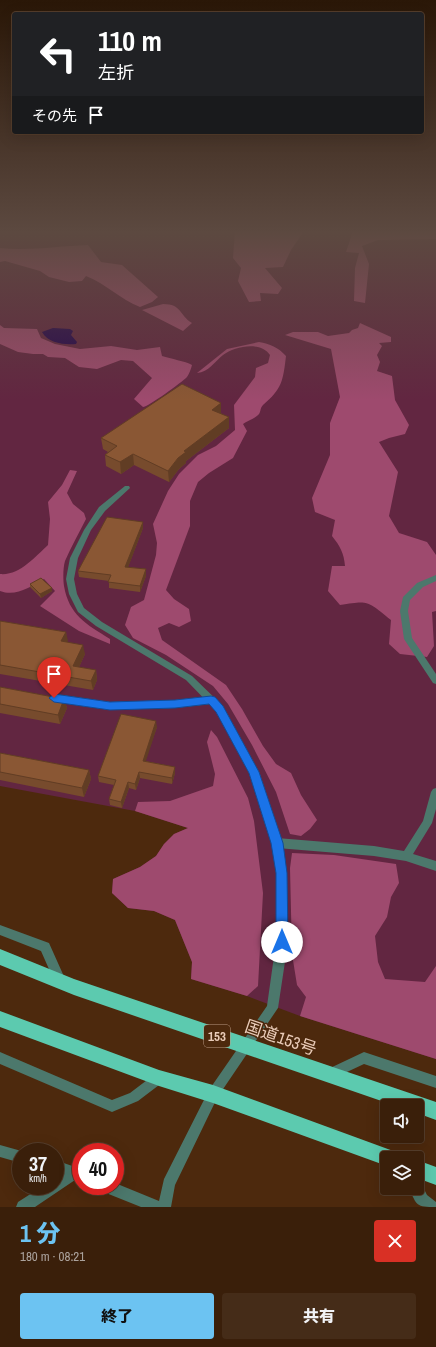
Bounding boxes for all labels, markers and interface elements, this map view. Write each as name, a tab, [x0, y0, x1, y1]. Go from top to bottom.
text: 110 m	[98, 22, 162, 60]
icon: left	[32, 28, 84, 80]
text: 左折	[98, 60, 134, 85]
icon: arrive	[85, 104, 107, 126]
text: その先	[32, 105, 77, 126]
pin	[37, 657, 71, 698]
icon: arrive	[43, 663, 65, 685]
position arrow	[261, 921, 303, 963]
street label: 国道153号	[242, 1014, 320, 1060]
road number: 153	[204, 1025, 230, 1047]
map controls	[380, 1099, 424, 1195]
button: sound	[380, 1099, 424, 1143]
speed limit sign: 40	[72, 1143, 124, 1195]
text: 37	[29, 1150, 47, 1177]
button: layers	[380, 1151, 424, 1195]
text: km/h	[29, 1172, 47, 1185]
text: 1 分	[20, 1217, 60, 1249]
button: close	[374, 1220, 416, 1262]
text: 180 m · 08:21	[20, 1248, 85, 1265]
button: 終了	[20, 1293, 214, 1339]
button: 共有	[222, 1293, 416, 1339]

